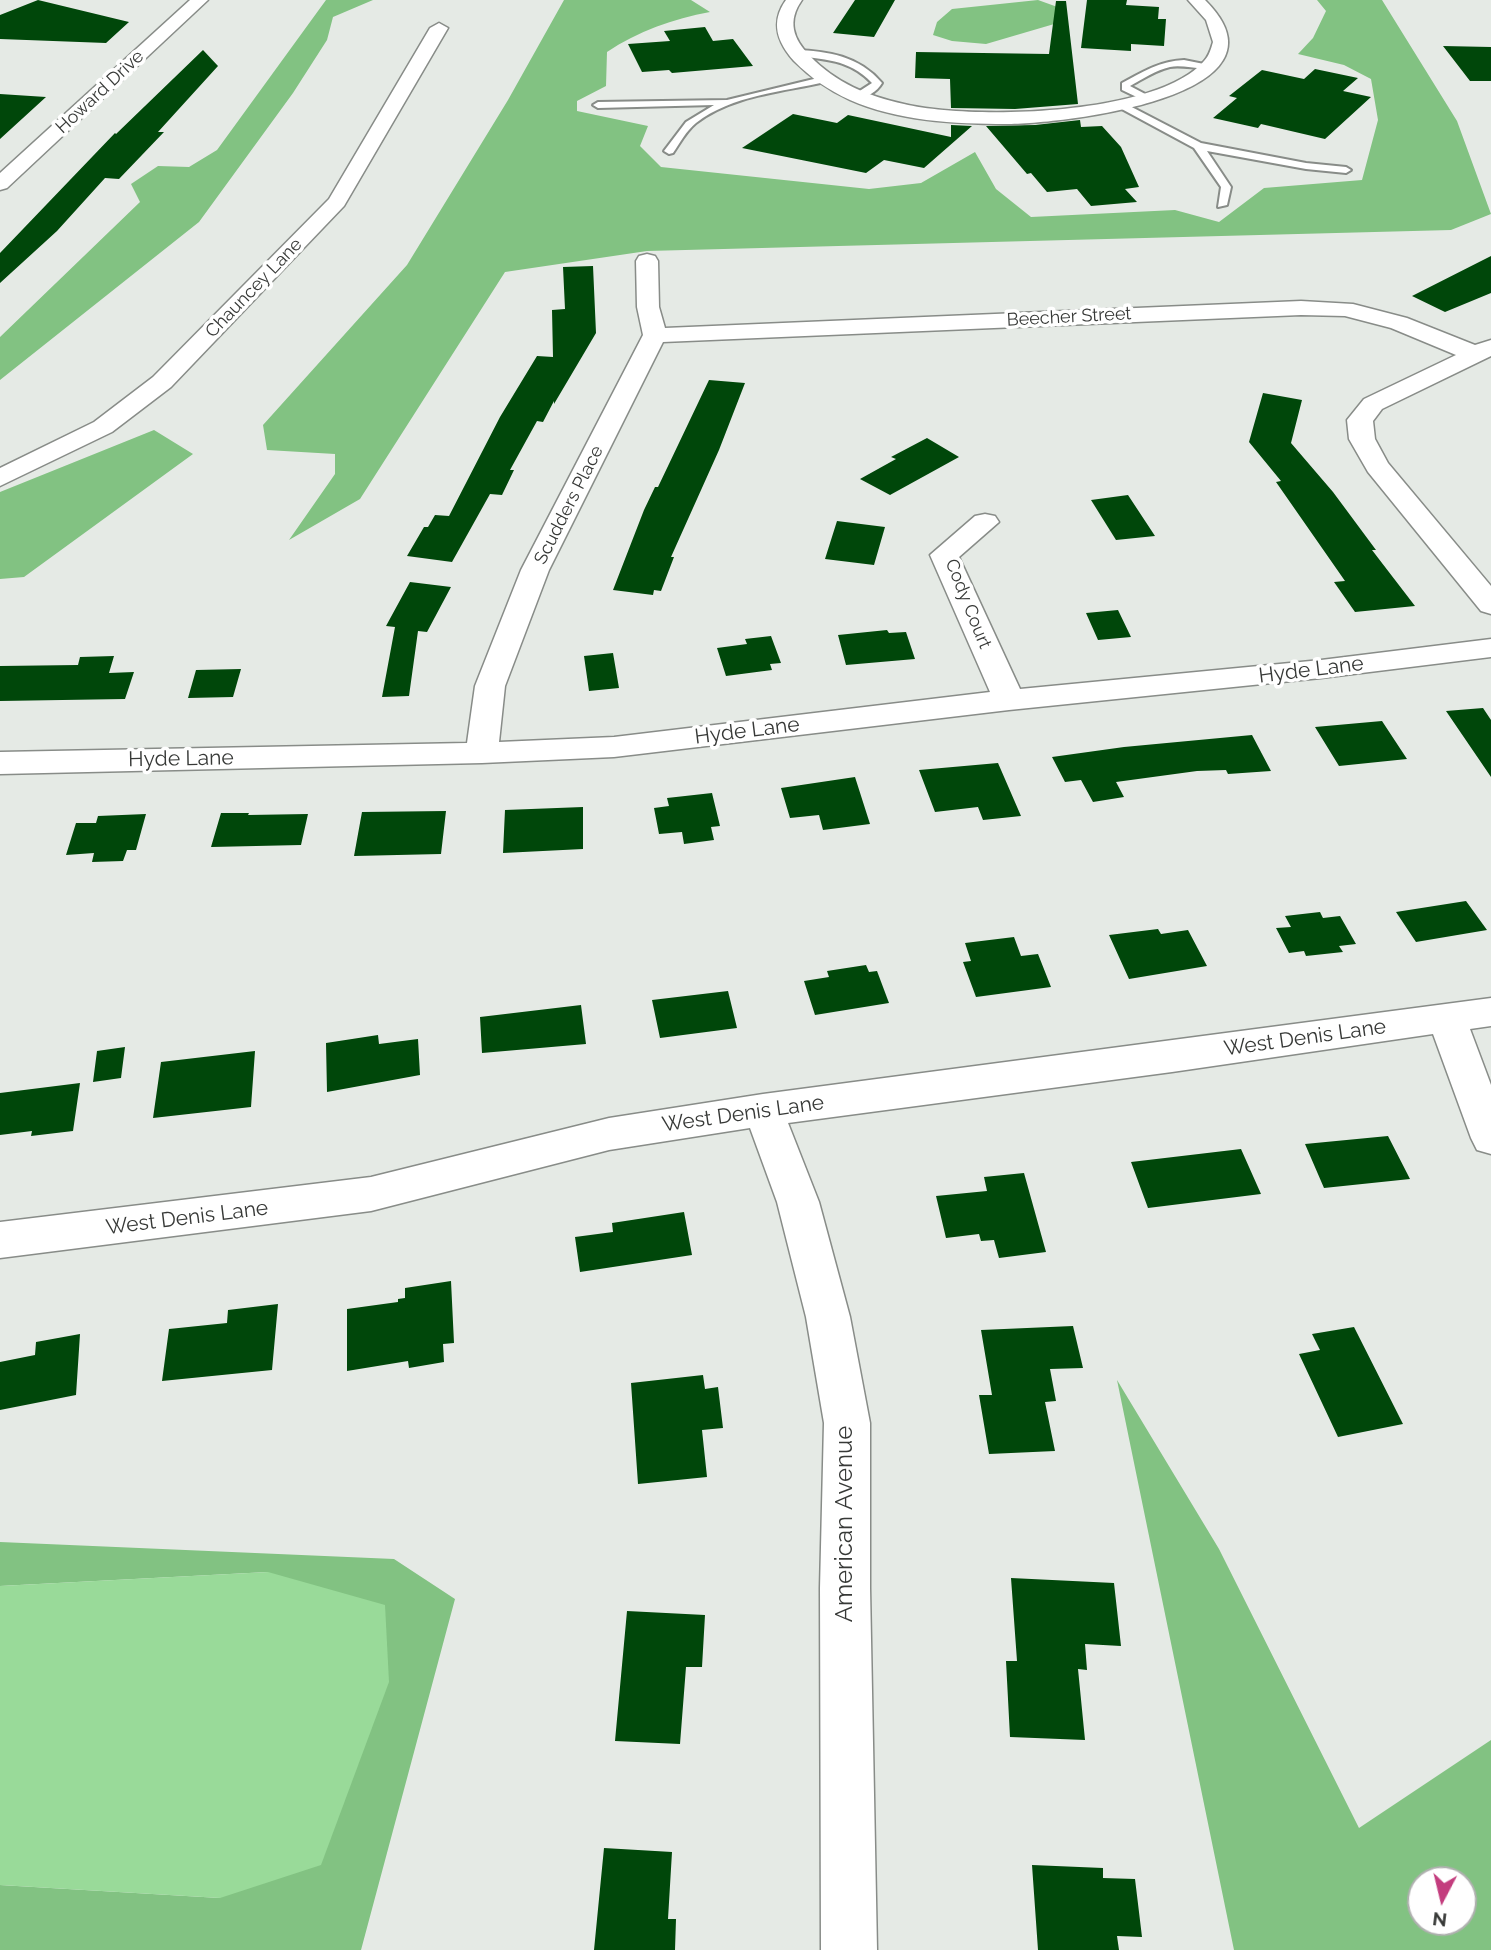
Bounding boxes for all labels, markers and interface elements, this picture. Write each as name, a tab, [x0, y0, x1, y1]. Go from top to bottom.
street label: Howard Drive	[51, 46, 149, 138]
street label: Chauncey Lane	[201, 234, 307, 342]
street label: Beecher Street	[1006, 303, 1132, 331]
street label: Scudders Place	[530, 442, 608, 568]
street label: Cody Court	[940, 556, 996, 652]
street label: Hyde Lane	[1257, 651, 1365, 689]
street label: Hyde Lane	[693, 712, 801, 750]
street label: Hyde Lane	[128, 745, 234, 773]
street label: West Denis Lane	[1222, 1014, 1388, 1062]
street label: West Denis Lane	[660, 1090, 826, 1138]
street label: West Denis Lane	[104, 1196, 270, 1240]
street label: American Avenue	[831, 1426, 859, 1622]
north arrow	[1407, 1866, 1477, 1936]
text: N	[1431, 1908, 1448, 1932]

